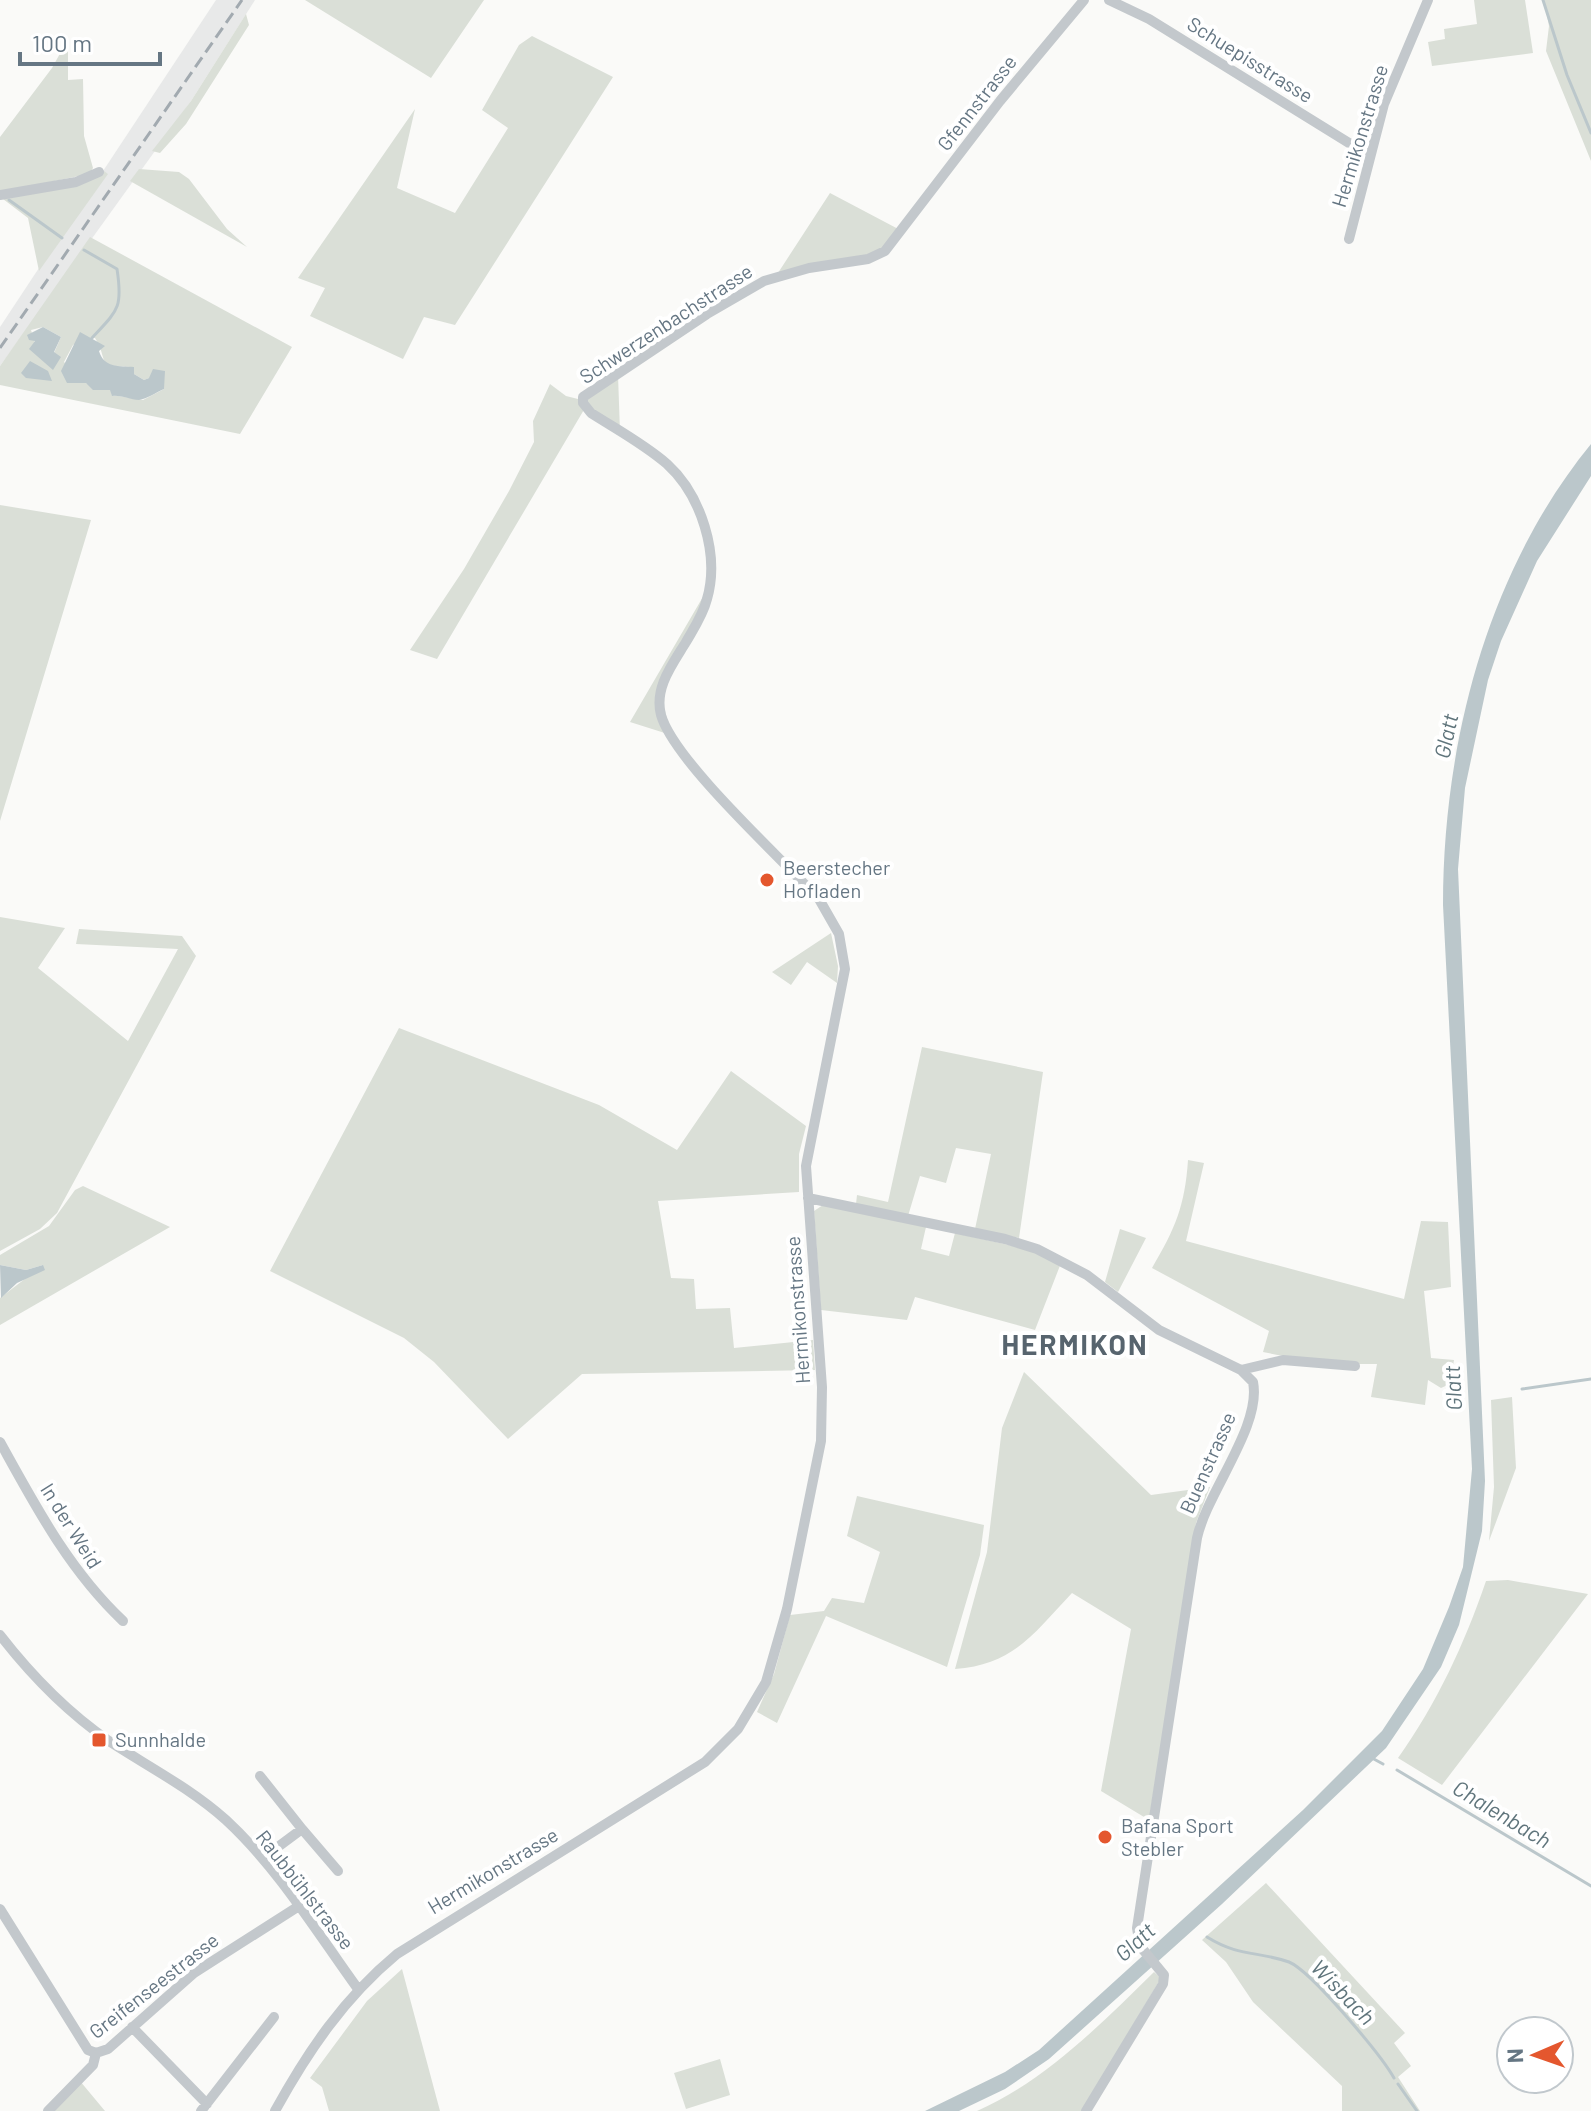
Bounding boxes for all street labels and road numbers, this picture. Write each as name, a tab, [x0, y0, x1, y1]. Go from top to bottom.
street label: Schuepisstrasse	[1183, 11, 1318, 107]
street label: Gfennstrasse	[931, 50, 1021, 155]
street label: Hermikonstrasse	[1326, 61, 1392, 210]
street label: Schwerzenbachstrasse	[574, 258, 756, 388]
street label: Hermikonstrasse	[780, 1235, 814, 1385]
street label: Buenstrasse	[1174, 1408, 1240, 1517]
street label: In der Weid	[36, 1478, 107, 1573]
street label: Hermikonstrasse	[423, 1822, 562, 1919]
street label: Raubbühlstrasse	[252, 1825, 360, 1954]
street label: Greifenseestrasse	[84, 1927, 223, 2043]

